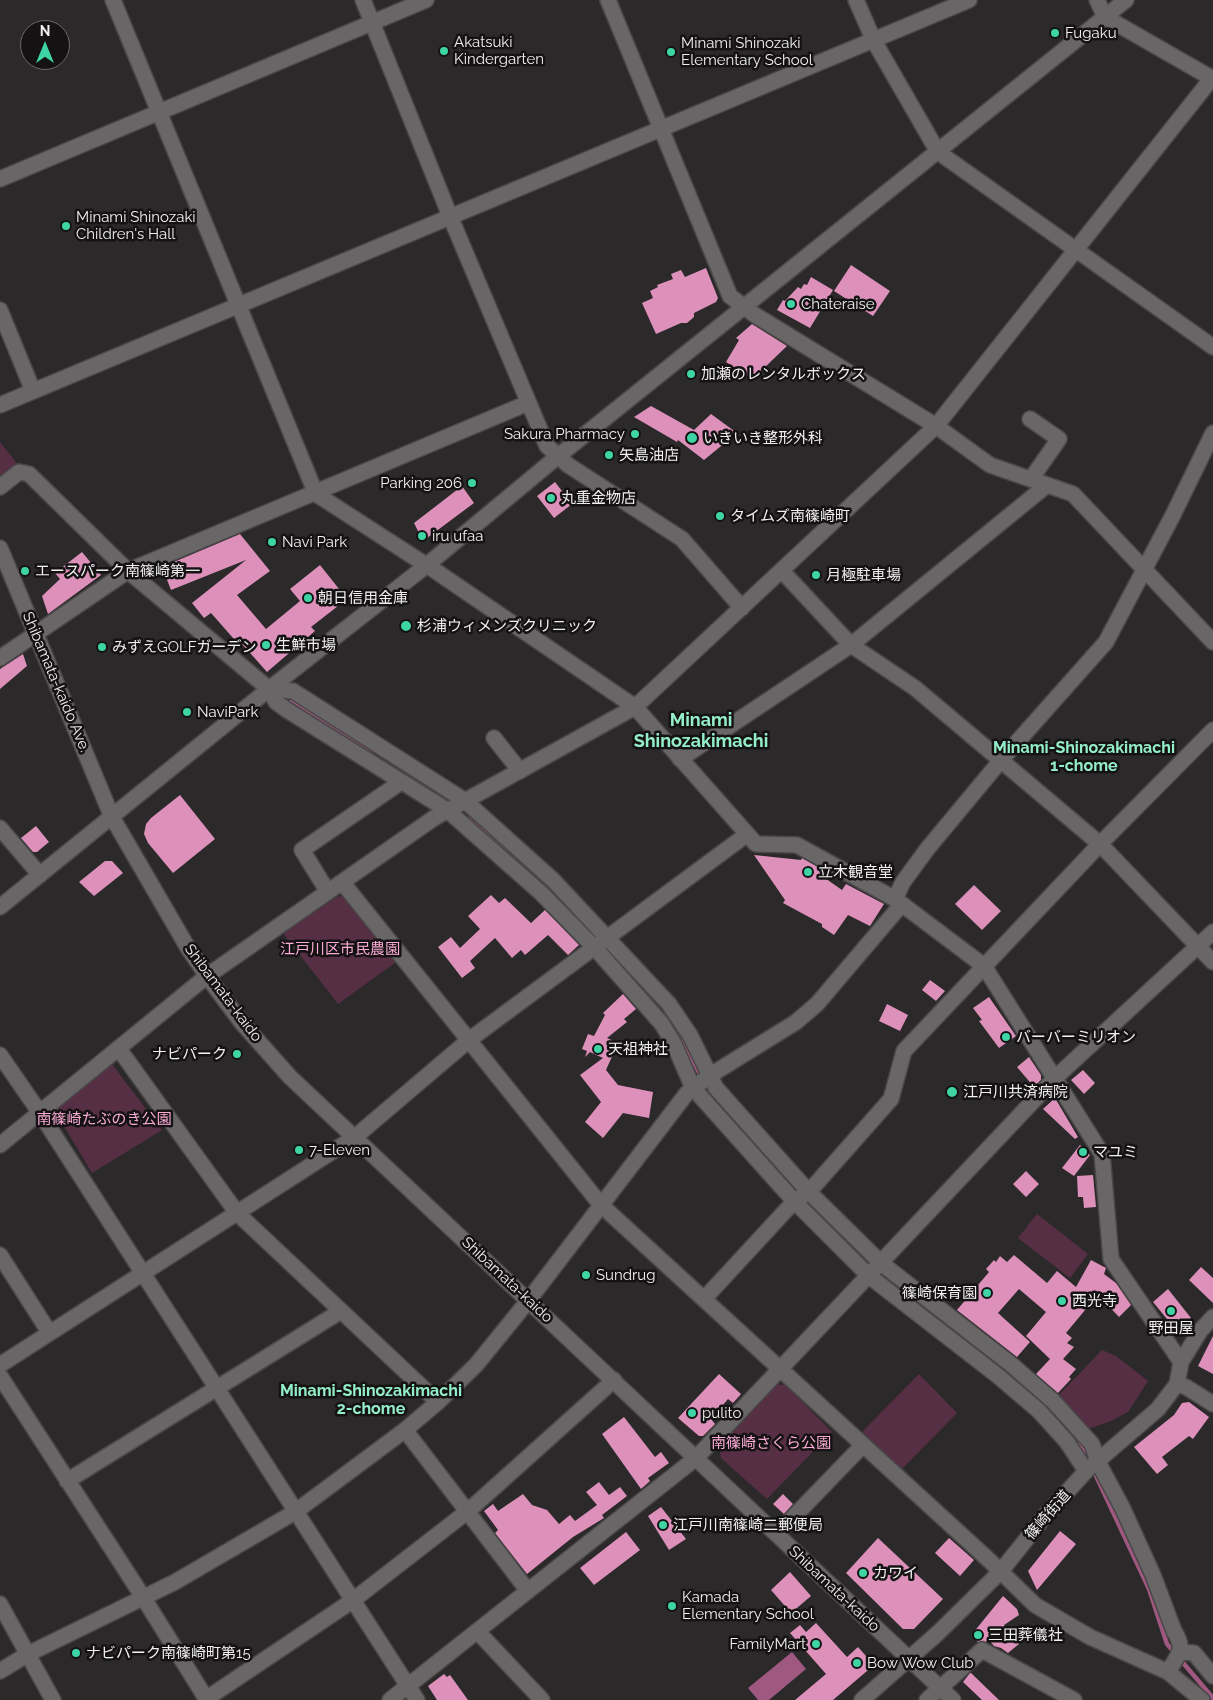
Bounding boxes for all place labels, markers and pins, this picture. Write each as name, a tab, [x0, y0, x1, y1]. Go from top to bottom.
place label: Fugaku	[1065, 24, 1117, 42]
marker: Fugaku	[1049, 27, 1061, 39]
place label: Akatsuki Kindergarten	[454, 33, 544, 68]
place label: Minami Shinozaki Elementary School	[681, 34, 813, 69]
marker: Akatsuki Kindergarten	[438, 45, 450, 57]
marker: Minami Shinozaki Elementary School	[665, 46, 677, 58]
place label: Minami Shinozaki Children's Hall	[76, 208, 196, 243]
marker: Minami Shinozaki Children's Hall	[60, 220, 72, 232]
place label: Chateraise	[801, 295, 875, 313]
marker: Chateraise	[785, 298, 797, 310]
place label: 加瀬のレンタルボックス	[701, 365, 866, 383]
marker: 加瀬のレンタルボックス	[685, 368, 697, 380]
place label: Sakura Pharmacy	[504, 425, 625, 443]
marker: Sakura Pharmacy	[629, 428, 641, 440]
place label: いきいき整形外科	[703, 429, 823, 447]
marker: いきいき整形外科	[685, 431, 699, 445]
place label: 矢島油店	[619, 446, 679, 464]
marker: 矢島油店	[603, 449, 615, 461]
place label: Parking 206	[380, 474, 462, 492]
marker: Parking 206	[466, 477, 478, 489]
place label: 丸重金物店	[561, 489, 636, 507]
marker: 丸重金物店	[545, 492, 557, 504]
place label: タイムズ南篠崎町	[730, 507, 850, 525]
marker: タイムズ南篠崎町	[714, 510, 726, 522]
place label: iru ufaa	[432, 527, 483, 545]
marker: iru ufaa	[416, 530, 428, 542]
place label: Navi Park	[282, 533, 347, 551]
marker: Navi Park	[266, 536, 278, 548]
place label: エースパーク南篠崎第一	[35, 562, 200, 580]
marker: エースパーク南篠崎第一	[19, 565, 31, 577]
place label: 月極駐車場	[826, 566, 901, 584]
marker: 月極駐車場	[810, 569, 822, 581]
place label: 朝日信用金庫	[318, 589, 408, 607]
marker: 朝日信用金庫	[302, 592, 314, 604]
place label: 杉浦ウィメンズクリニック	[417, 617, 597, 635]
marker: 杉浦ウィメンズクリニック	[399, 619, 413, 633]
place label: 生鮮市場	[276, 636, 336, 654]
place label: みずえGOLFガーデン	[112, 638, 257, 656]
marker: 生鮮市場	[260, 639, 272, 651]
marker: みずえGOLFガーデン	[96, 641, 108, 653]
place label: NaviPark	[197, 703, 258, 721]
marker: NaviPark	[181, 706, 193, 718]
place label: 立木観音堂	[818, 863, 893, 881]
marker: 立木観音堂	[802, 866, 814, 878]
place label: バーバーミリオン	[1016, 1028, 1136, 1046]
marker: バーバーミリオン	[1000, 1031, 1012, 1043]
place label: 天祖神社	[608, 1040, 668, 1058]
marker: 天祖神社	[592, 1043, 604, 1055]
place label: ナビパーク	[152, 1045, 227, 1063]
marker: ナビパーク	[231, 1048, 243, 1060]
place label: 江戸川共済病院	[963, 1083, 1068, 1101]
marker: 江戸川共済病院	[945, 1085, 959, 1099]
place label: 7-Eleven	[309, 1141, 370, 1159]
place label: マユミ	[1093, 1143, 1138, 1161]
marker: 7-Eleven	[293, 1144, 305, 1156]
marker: マユミ	[1077, 1146, 1089, 1158]
place label: Sundrug	[596, 1266, 656, 1284]
marker: Sundrug	[580, 1269, 592, 1281]
place label: 篠崎保育園	[902, 1284, 977, 1302]
marker: 篠崎保育園	[981, 1287, 993, 1299]
place label: 西光寺	[1072, 1292, 1117, 1310]
marker: 西光寺	[1056, 1295, 1068, 1307]
marker: 野田屋	[1165, 1305, 1177, 1317]
place label: 野田屋	[1149, 1319, 1193, 1337]
place label: pulito	[702, 1404, 741, 1422]
marker: pulito	[686, 1407, 698, 1419]
place label: 江戸川南篠崎二郵便局	[673, 1516, 823, 1534]
marker: 江戸川南篠崎二郵便局	[657, 1519, 669, 1531]
place label: カワイ	[873, 1564, 918, 1582]
marker: カワイ	[857, 1567, 869, 1579]
place label: Kamada Elementary School	[682, 1588, 814, 1623]
marker: Kamada Elementary School	[666, 1600, 678, 1612]
place label: 三田葬儀社	[988, 1626, 1063, 1644]
marker: 三田葬儀社	[972, 1629, 984, 1641]
place label: FamilyMart	[729, 1635, 806, 1653]
marker: FamilyMart	[810, 1638, 822, 1650]
place label: ナビパーク南篠崎町第15	[86, 1644, 251, 1662]
marker: ナビパーク南篠崎町第15	[70, 1647, 82, 1659]
place label: Bow Wow Club	[867, 1654, 974, 1672]
marker: Bow Wow Club	[851, 1657, 863, 1669]

